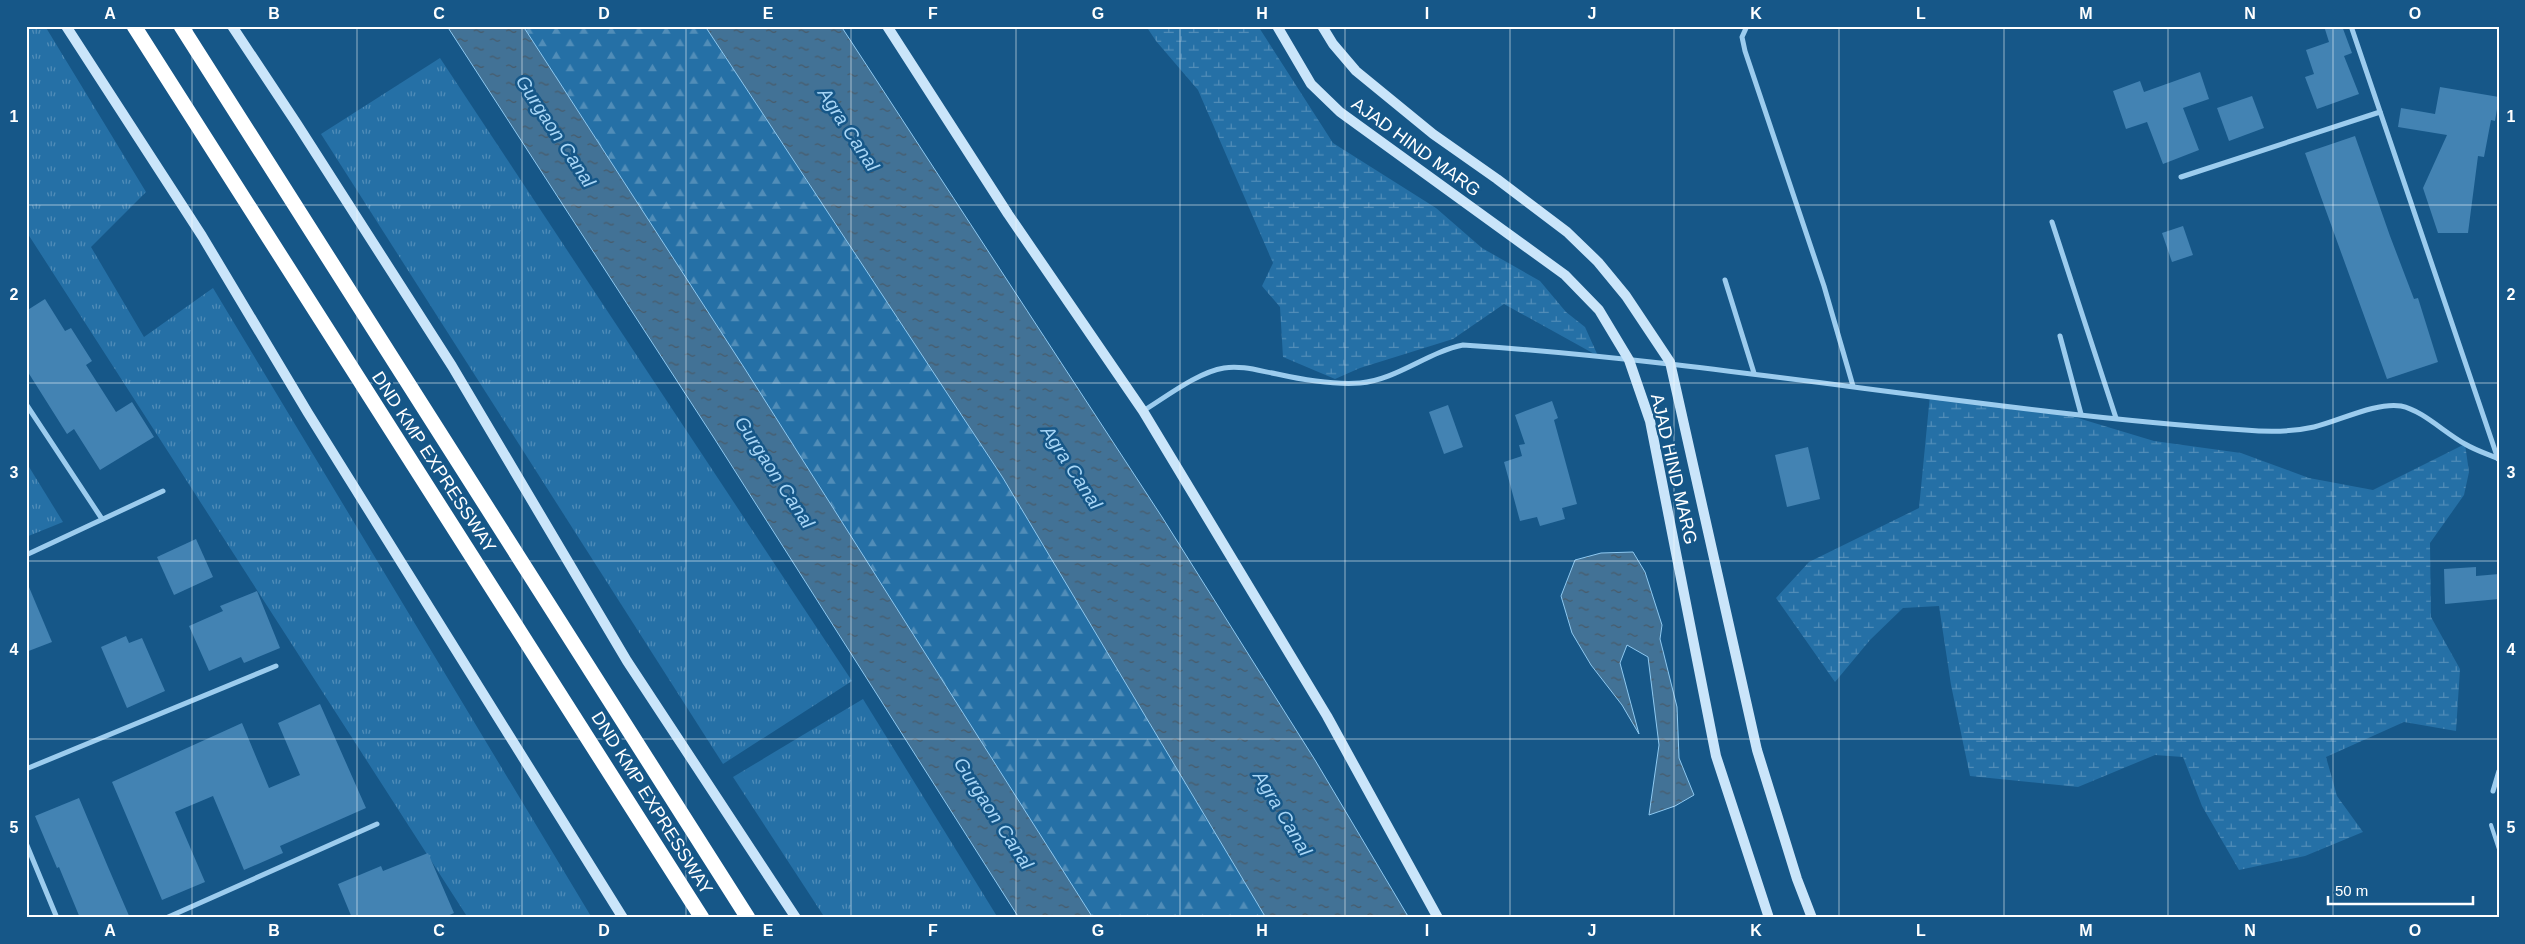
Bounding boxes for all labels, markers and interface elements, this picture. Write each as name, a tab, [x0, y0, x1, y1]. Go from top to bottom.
text: A	[104, 5, 116, 22]
text: B	[268, 5, 280, 22]
text: C	[433, 5, 445, 22]
text: D	[598, 5, 610, 22]
text: E	[763, 5, 774, 22]
text: F	[928, 5, 938, 22]
text: G	[1092, 5, 1104, 22]
text: H	[1256, 5, 1268, 22]
text: I	[1425, 5, 1429, 22]
text: J	[1588, 5, 1596, 22]
text: K	[1750, 5, 1762, 22]
text: L	[1916, 5, 1926, 22]
text: M	[2079, 5, 2093, 22]
text: N	[2244, 5, 2256, 22]
text: O	[2409, 5, 2421, 22]
water label: Gurgaon Canal	[512, 72, 600, 192]
water label: Agra Canal	[813, 83, 884, 176]
street label: AJAD HIND MARG	[1348, 94, 1484, 200]
text: 1	[10, 108, 19, 125]
text: 1	[2507, 108, 2516, 125]
text: 2	[10, 286, 19, 303]
text: 2	[2507, 286, 2516, 303]
street label: DND KMP EXPRESSWAY	[368, 368, 500, 556]
street label: AJAD HIND MARG	[1647, 392, 1701, 546]
water label: Gurgaon Canal	[731, 413, 819, 533]
water label: Agra Canal	[1036, 421, 1107, 514]
text: 3	[10, 464, 19, 481]
text: 3	[2507, 464, 2516, 481]
text: 4	[10, 641, 19, 658]
text: 4	[2507, 641, 2516, 658]
street label: DND KMP EXPRESSWAY	[587, 708, 717, 898]
water label: Gurgaon Canal	[950, 754, 1038, 874]
water label: Agra Canal	[1249, 766, 1316, 860]
text: 5	[10, 819, 19, 836]
text: 5	[2507, 819, 2516, 836]
scale bar	[2328, 874, 2472, 906]
text: 50 m	[2335, 882, 2368, 899]
text: A	[104, 922, 116, 939]
text: B	[268, 922, 280, 939]
text: C	[433, 922, 445, 939]
text: D	[598, 922, 610, 939]
text: E	[763, 922, 774, 939]
text: F	[928, 922, 938, 939]
text: G	[1092, 922, 1104, 939]
text: H	[1256, 922, 1268, 939]
text: I	[1425, 922, 1429, 939]
text: J	[1588, 922, 1596, 939]
text: K	[1750, 922, 1762, 939]
text: L	[1916, 922, 1926, 939]
text: M	[2079, 922, 2093, 939]
text: N	[2244, 922, 2256, 939]
text: O	[2409, 922, 2421, 939]

